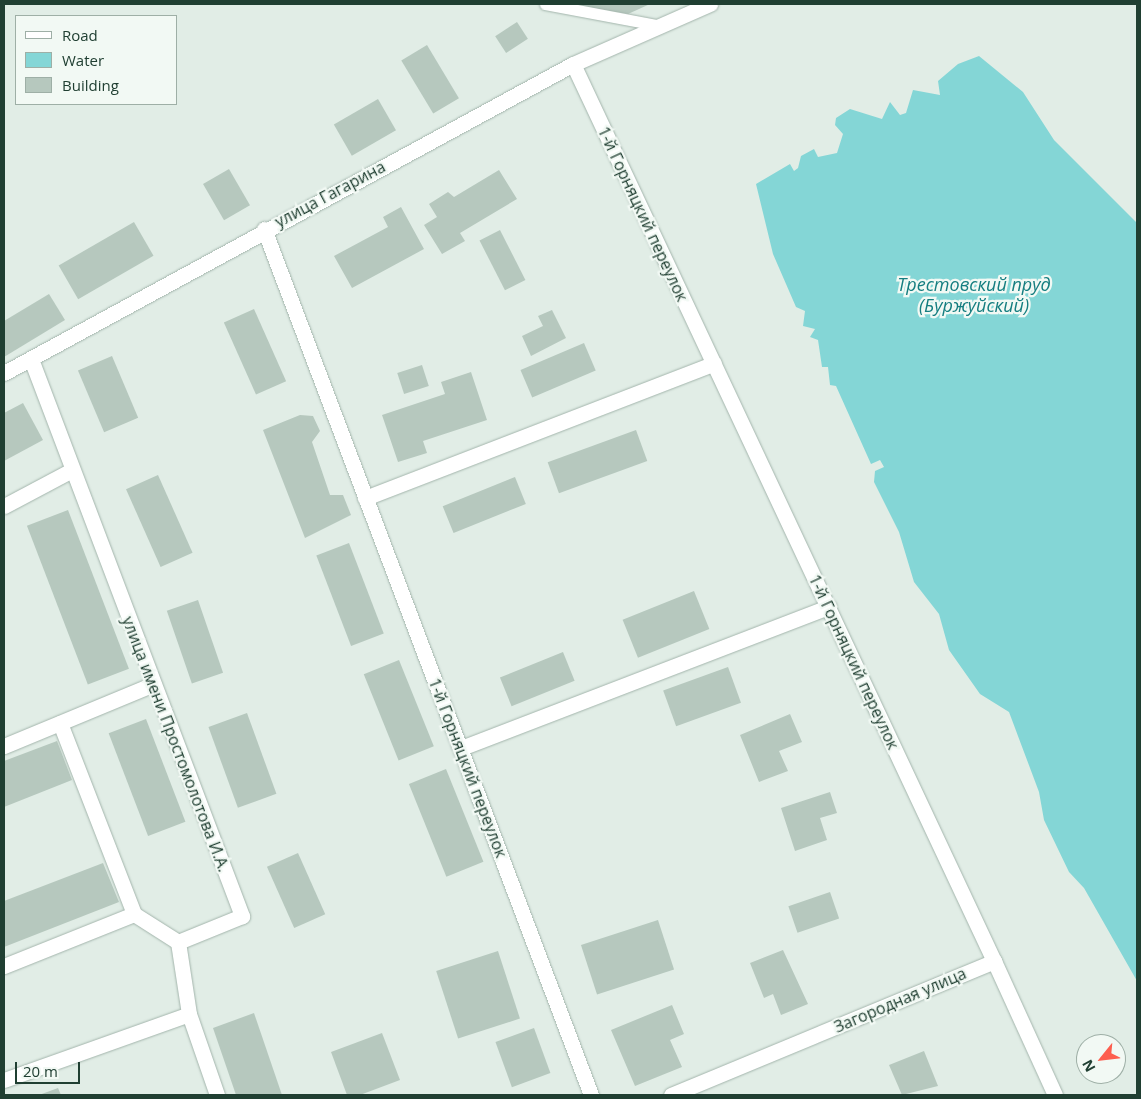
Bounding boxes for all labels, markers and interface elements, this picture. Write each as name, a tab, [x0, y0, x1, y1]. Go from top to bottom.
legend	[15, 15, 178, 105]
text: Road	[62, 25, 98, 45]
text: Water	[62, 50, 104, 70]
text: Building	[62, 75, 119, 95]
street label: 1-й Горняцкий переулок	[594, 123, 692, 305]
street label: улица Гагарина	[271, 157, 389, 231]
water label: Трестовский пруд (Буржуйский)	[897, 274, 1051, 316]
street label: 1-й Горняцкий переулок	[805, 571, 903, 753]
street label: улица имени Простомолотова И.А.	[118, 614, 234, 874]
street label: 1-й Горняцкий переулок	[425, 675, 511, 861]
street label: Загородная улица	[831, 963, 969, 1037]
north arrow	[1076, 1034, 1126, 1084]
scale bar	[18, 1052, 82, 1084]
text: N	[1077, 1056, 1099, 1076]
text: 20 m	[23, 1061, 58, 1081]

